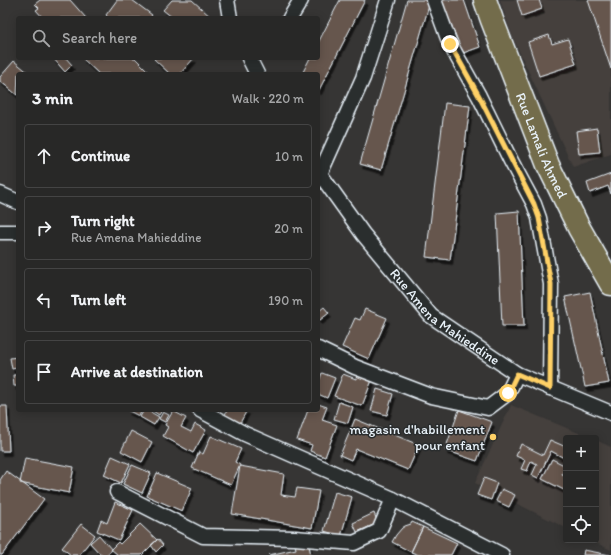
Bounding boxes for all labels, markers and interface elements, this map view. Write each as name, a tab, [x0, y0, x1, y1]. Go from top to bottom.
search box	[16, 16, 320, 60]
icon: search	[30, 27, 52, 49]
text: Search here	[62, 29, 137, 47]
route end	[441, 35, 459, 53]
text: 3 min	[32, 88, 73, 108]
street label: Rue Lamali Ahmed	[512, 90, 572, 201]
text: Walk · 220 m	[232, 91, 304, 106]
icon: ahead	[33, 145, 55, 167]
text: Continue	[71, 147, 130, 165]
text: 10 m	[275, 149, 303, 164]
text: Turn right	[71, 212, 135, 230]
icon: right	[33, 217, 55, 239]
text: 20 m	[274, 221, 303, 236]
text: Rue Amena Mahieddine	[71, 230, 201, 245]
street label: Rue Amena Mahieddine	[387, 265, 503, 369]
icon: left	[33, 289, 55, 311]
text: Turn left	[71, 291, 126, 309]
text: 190 m	[268, 293, 303, 308]
icon: arrive	[33, 361, 55, 383]
text: Arrive at destination	[71, 363, 203, 381]
route start	[499, 384, 517, 402]
place label: magasin d'habillement pour enfant	[349, 421, 485, 454]
marker: magasin d'habillement pour enfant	[488, 432, 498, 442]
map controls	[563, 435, 599, 543]
button: +	[563, 435, 599, 471]
button: −	[563, 471, 599, 507]
button: locate	[563, 507, 599, 543]

